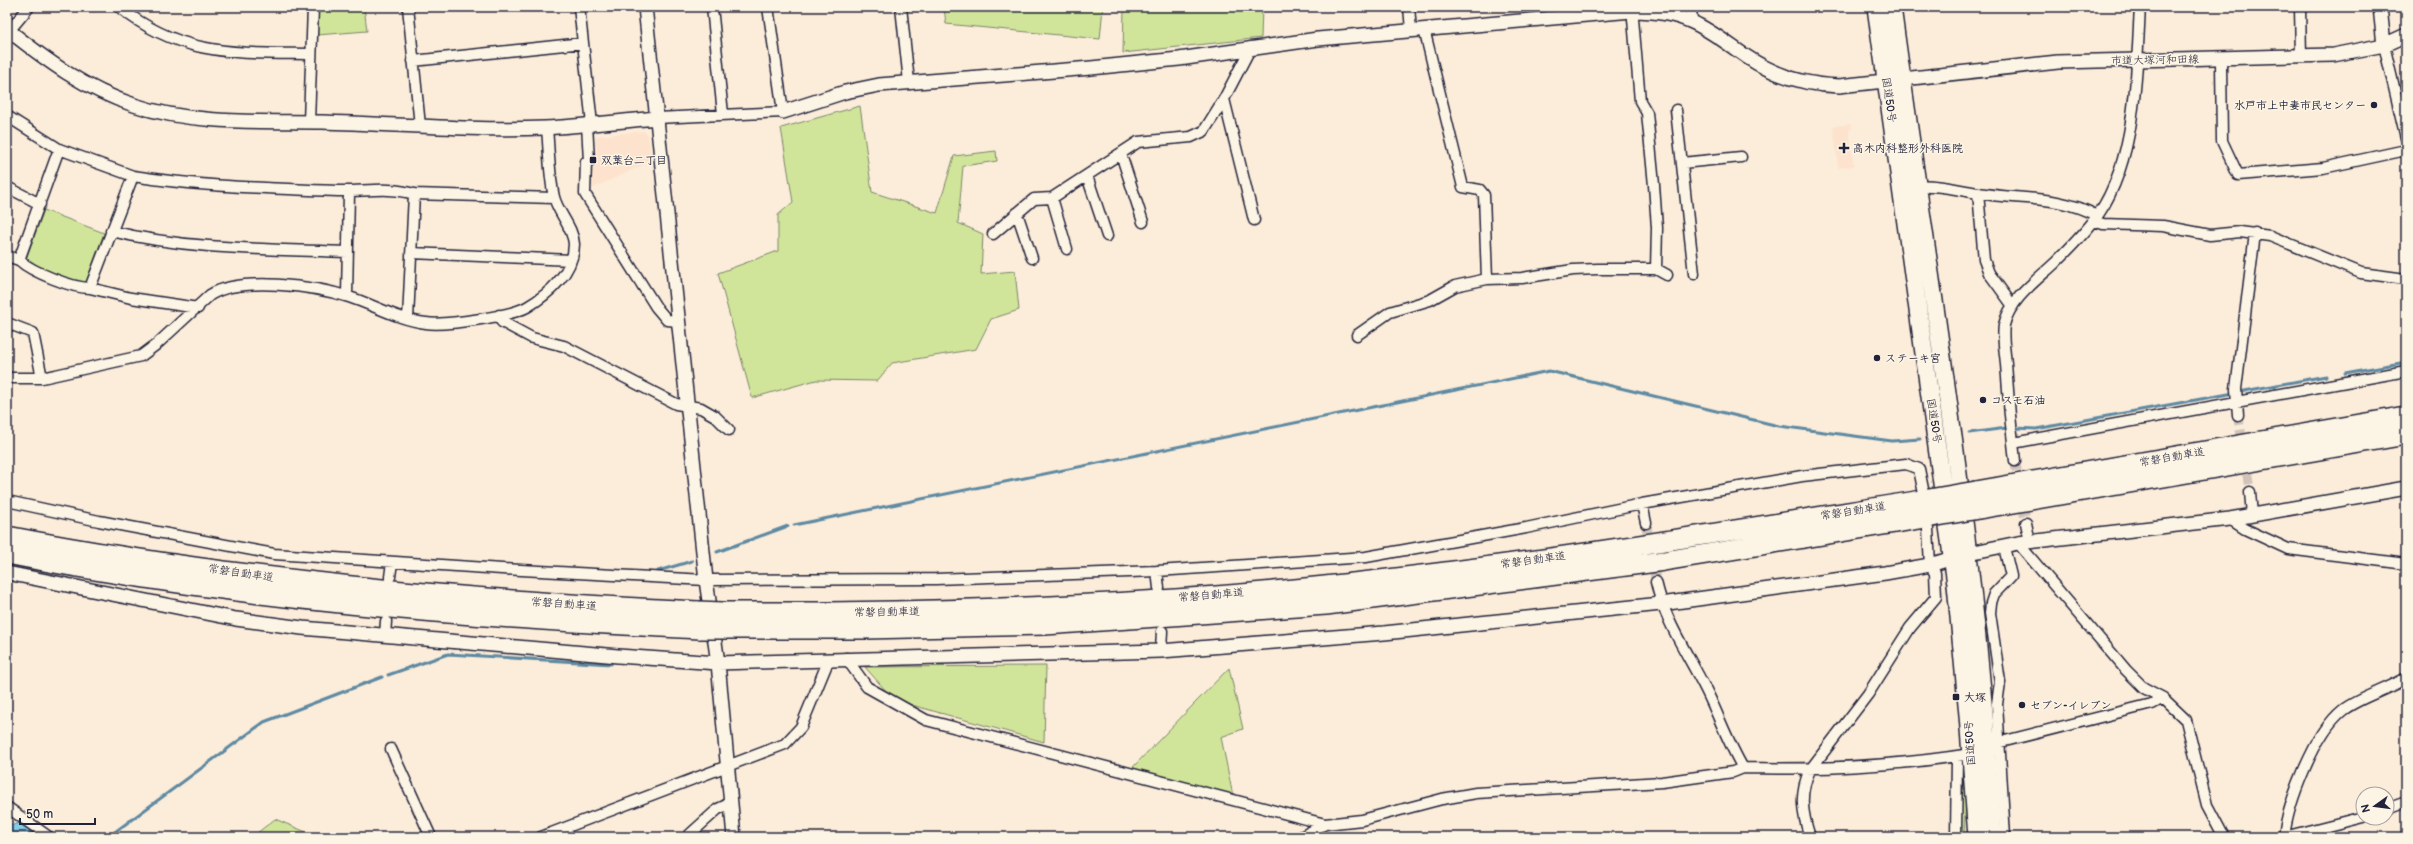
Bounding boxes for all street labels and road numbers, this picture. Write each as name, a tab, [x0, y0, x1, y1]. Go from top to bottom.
street label: 市道大塚河和田線	[2111, 53, 2199, 67]
street label: 国道50号	[1879, 76, 1899, 124]
street label: 国道50号	[1924, 397, 1944, 445]
street label: 常磐自動車道	[2138, 445, 2206, 469]
street label: 常磐自動車道	[1819, 499, 1887, 523]
street label: 常磐自動車道	[1499, 549, 1567, 571]
street label: 常磐自動車道	[207, 562, 275, 584]
street label: 常磐自動車道	[1178, 586, 1244, 604]
street label: 常磐自動車道	[531, 595, 597, 613]
street label: 常磐自動車道	[854, 605, 920, 619]
street label: 国道50号	[1962, 720, 1978, 766]

